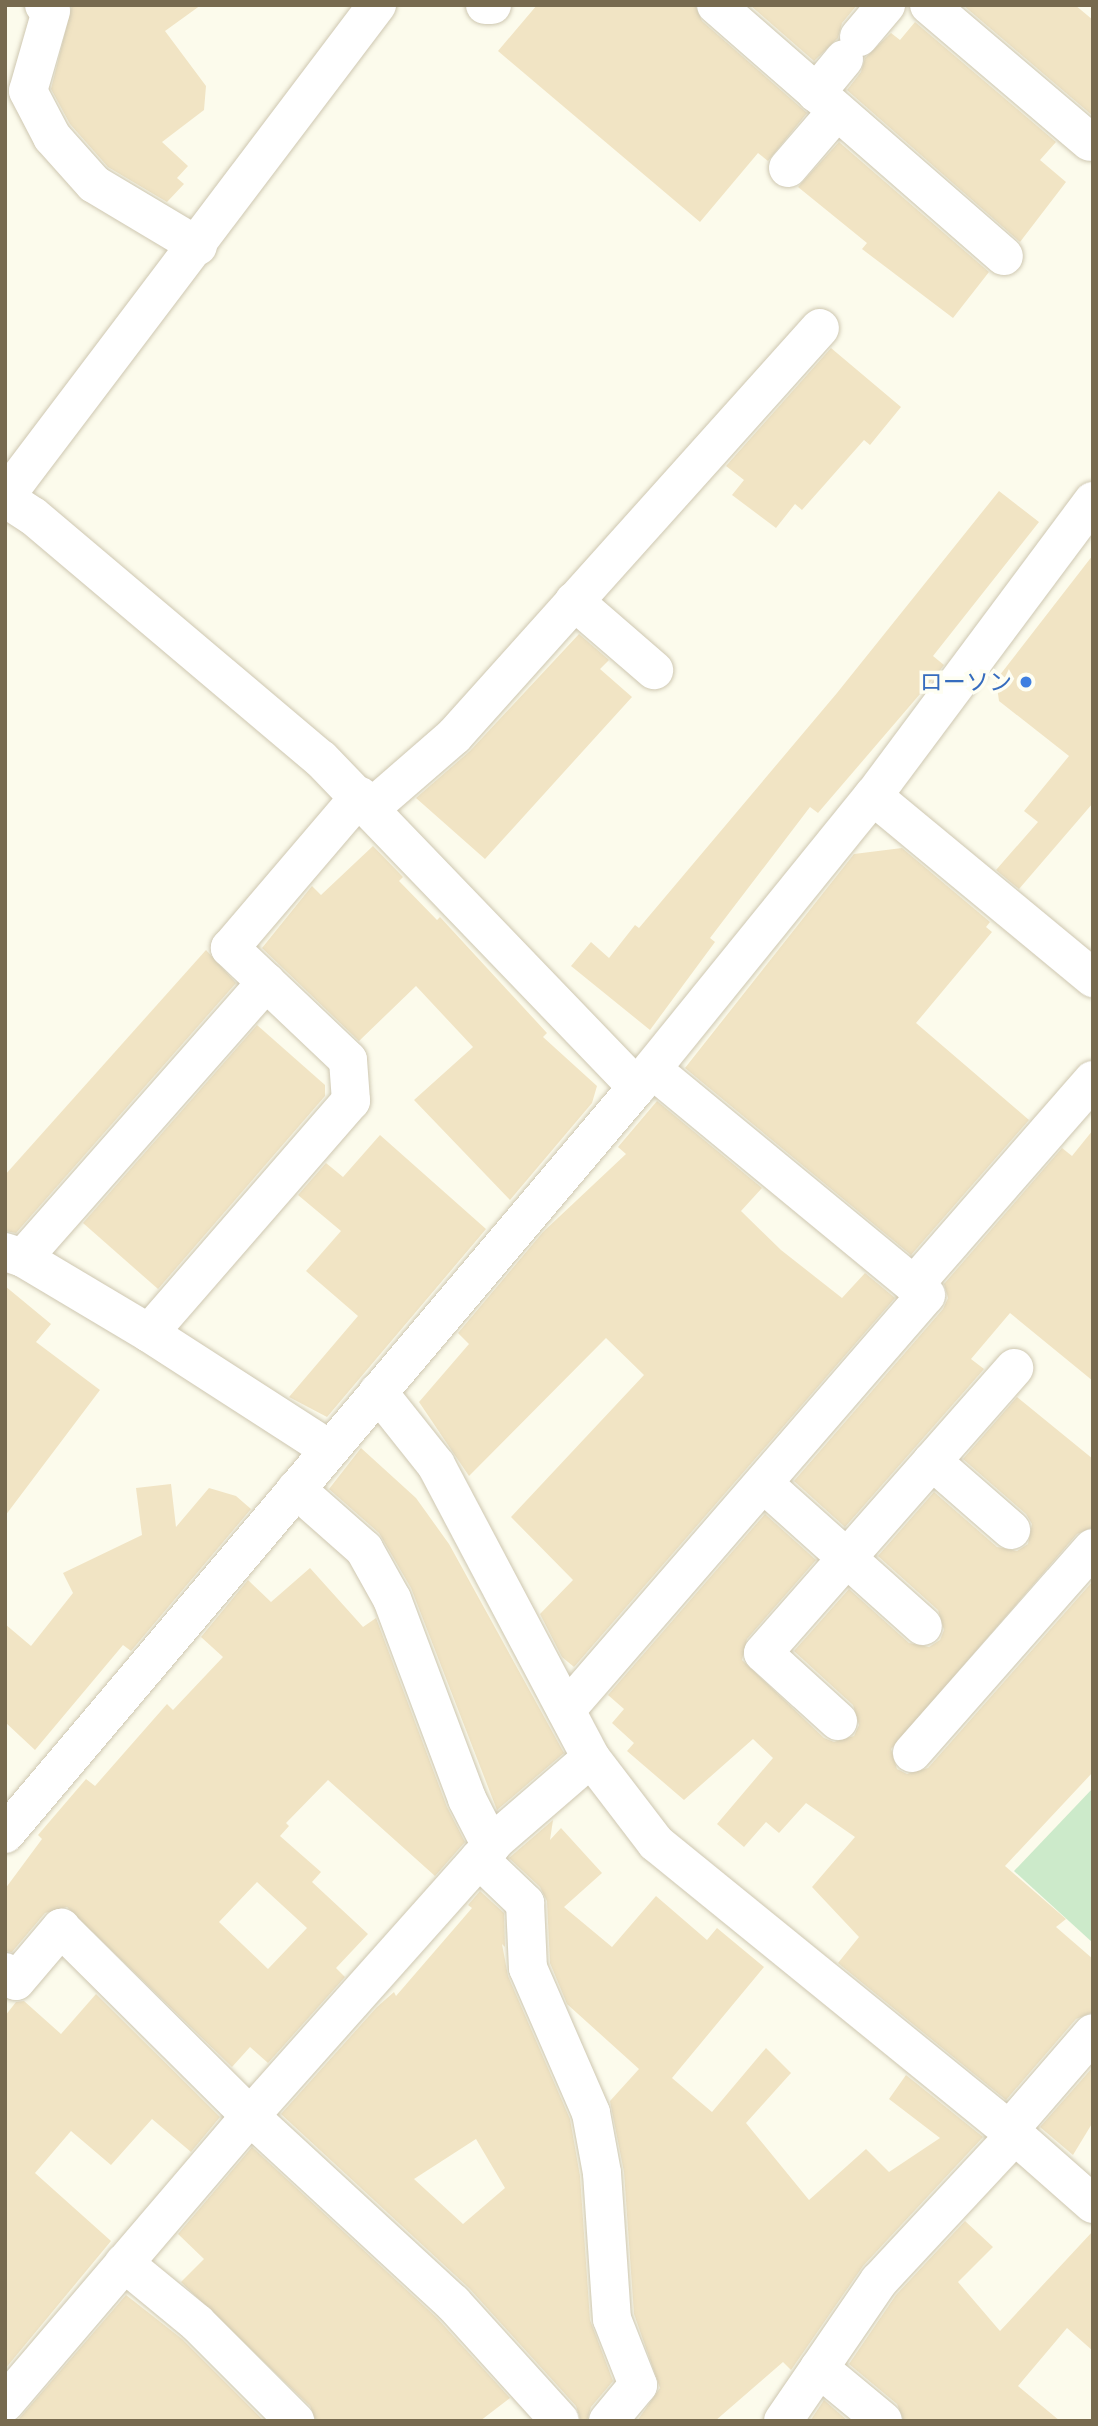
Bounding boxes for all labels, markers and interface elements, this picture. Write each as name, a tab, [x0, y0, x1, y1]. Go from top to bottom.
place label: ローソン	[920, 668, 1012, 696]
marker: ローソン	[1018, 674, 1034, 690]

